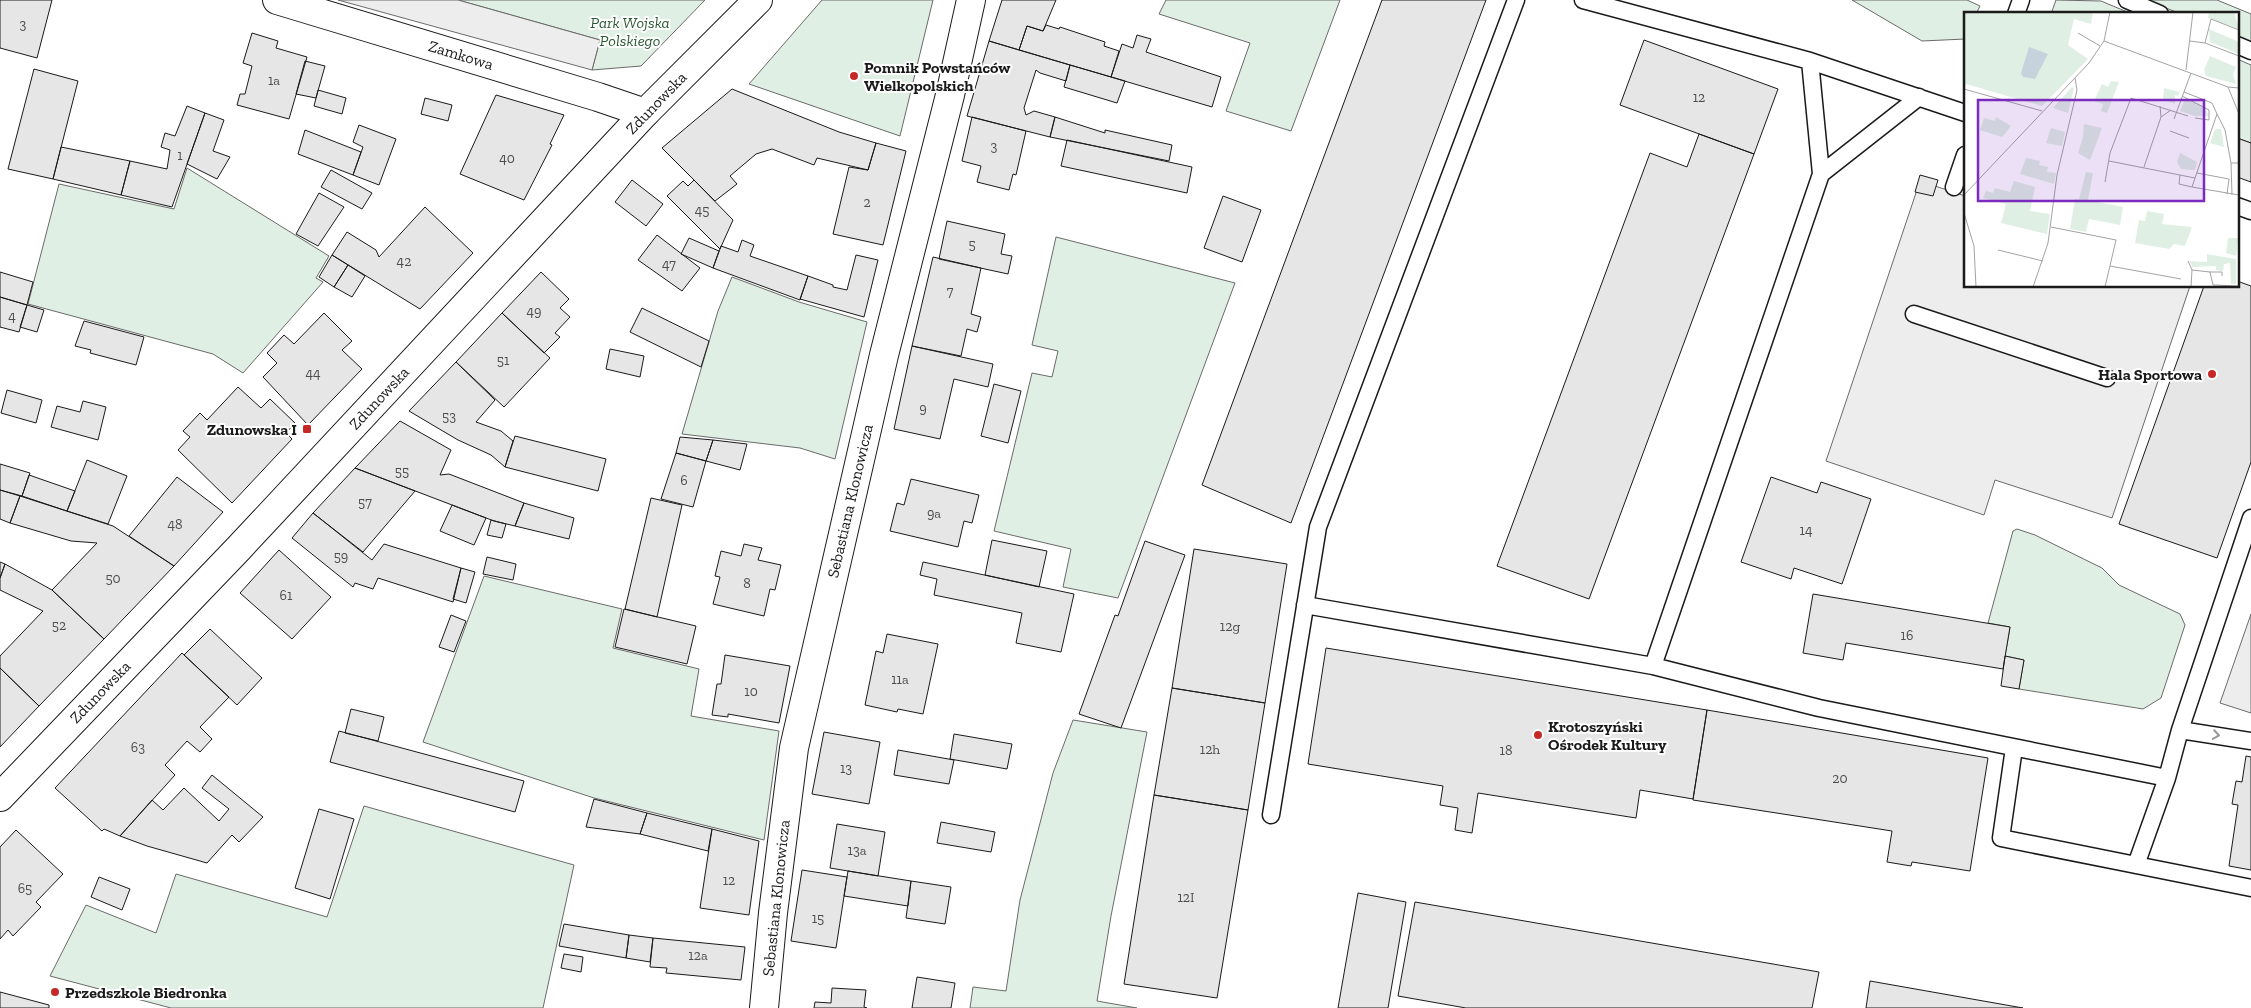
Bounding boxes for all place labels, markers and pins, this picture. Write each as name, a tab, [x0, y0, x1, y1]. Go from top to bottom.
place label: Pomnik Powstańców Wielkopolskich	[864, 58, 1011, 95]
marker: Pomnik Powstańców Wielkopolskich	[848, 70, 860, 82]
place label: Hala Sportowa	[2098, 365, 2202, 384]
marker: Hala Sportowa	[2206, 368, 2218, 380]
place label: Zdunowska I	[207, 420, 297, 439]
marker: Zdunowska I	[301, 423, 313, 435]
place label: Krotoszyński Ośrodek Kultury	[1548, 717, 1667, 754]
marker: Krotoszyński Ośrodek Kultury	[1532, 729, 1544, 741]
place label: Przedszkole Biedronka	[65, 983, 227, 1002]
marker: Przedszkole Biedronka	[49, 986, 61, 998]

